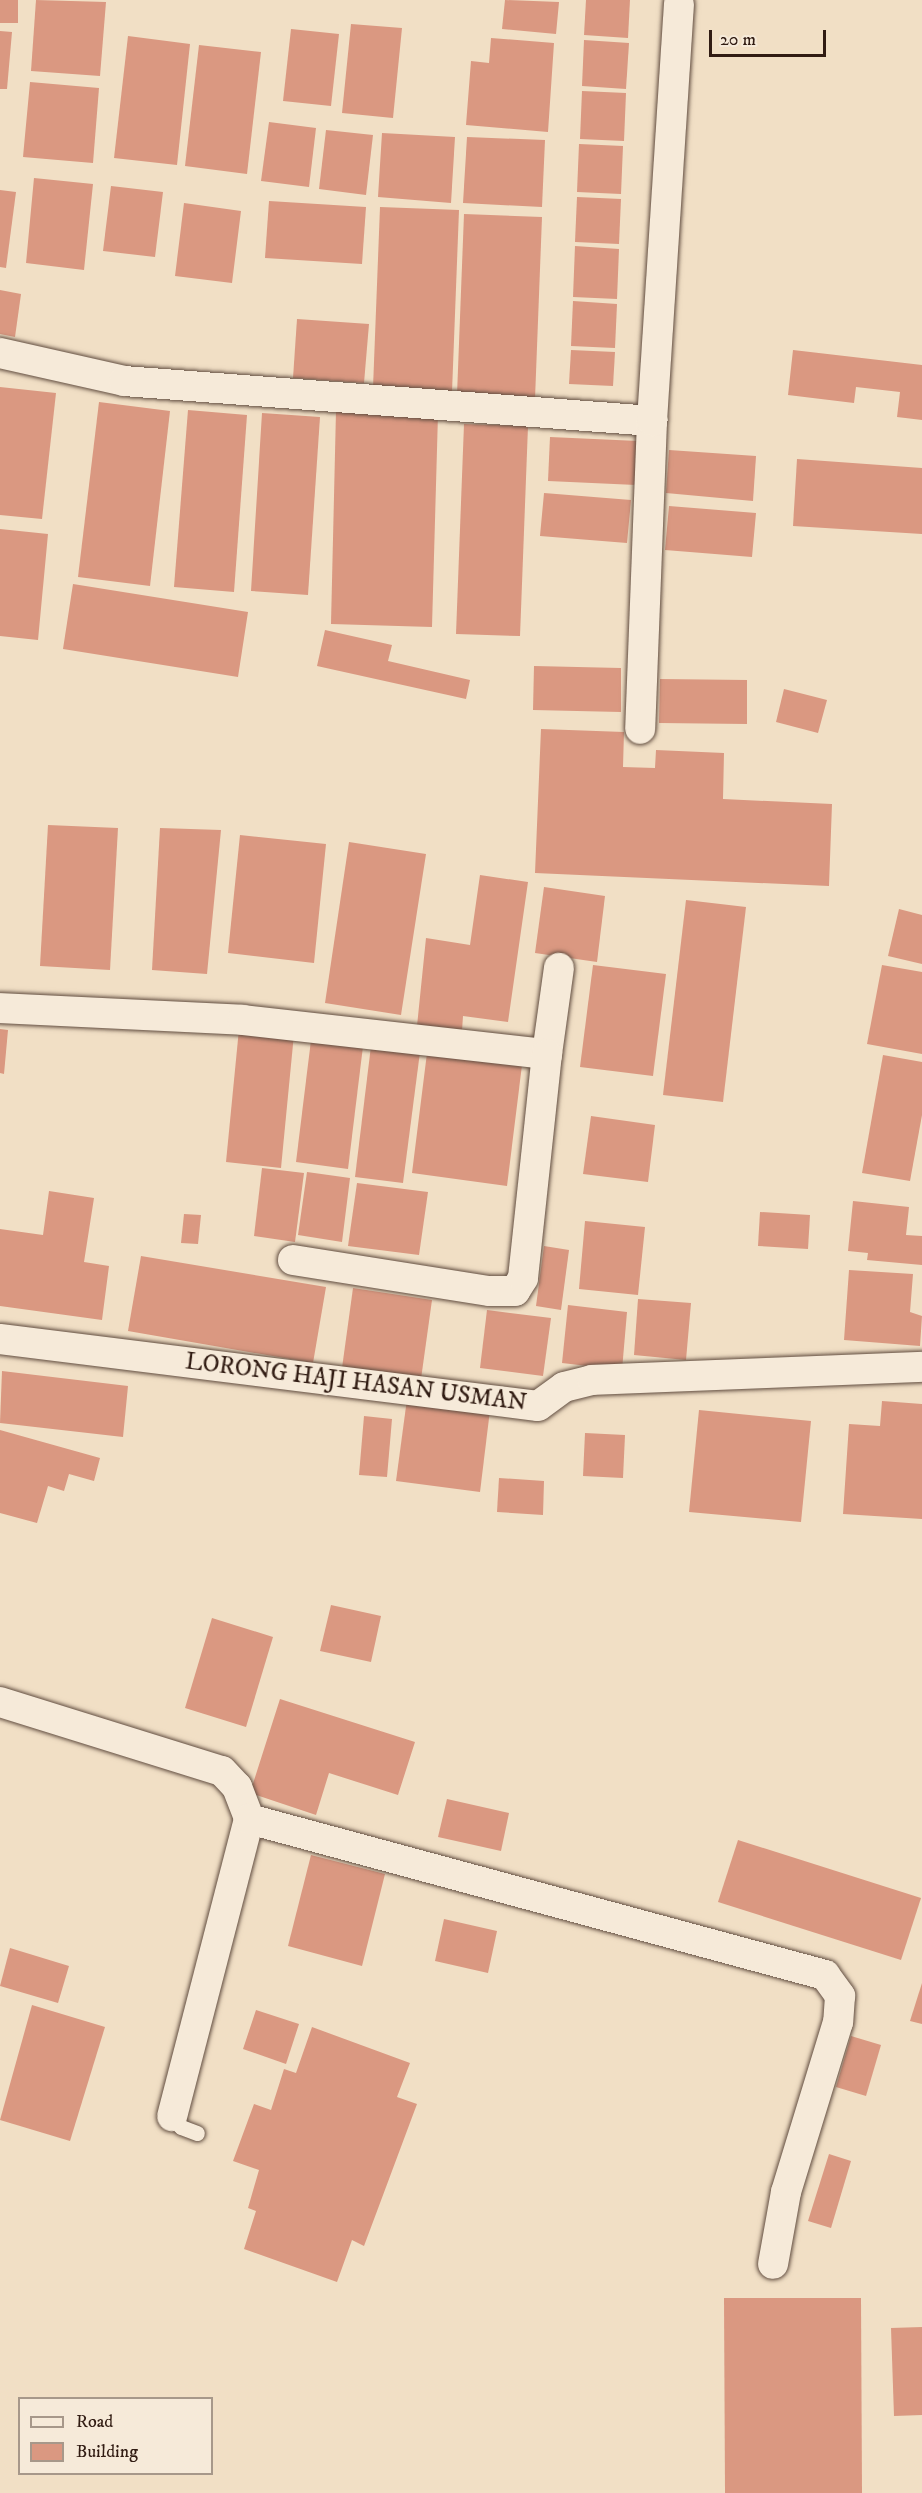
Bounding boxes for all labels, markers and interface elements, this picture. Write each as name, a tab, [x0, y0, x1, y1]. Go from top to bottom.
scale bar	[712, 18, 829, 56]
text: 20 m	[720, 29, 756, 51]
street label: LORONG HAJI HASAN USMAN	[184, 1348, 528, 1418]
legend	[18, 2397, 213, 2475]
text: Road	[76, 2411, 113, 2433]
text: Building	[76, 2441, 138, 2463]

